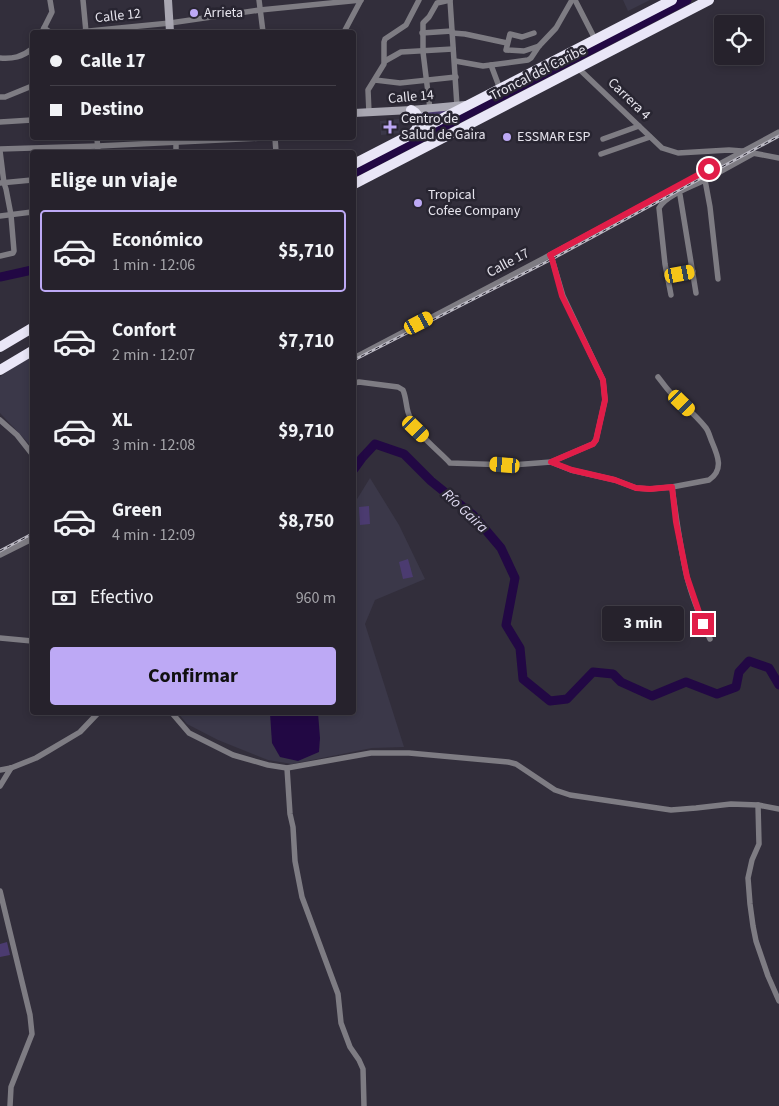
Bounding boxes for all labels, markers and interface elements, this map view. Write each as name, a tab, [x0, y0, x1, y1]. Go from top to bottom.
place label: Arrieta	[204, 3, 243, 23]
street label: Calle 12	[94, 4, 142, 28]
marker: Arrieta	[188, 7, 200, 19]
map controls	[714, 15, 764, 65]
button: locate	[714, 15, 764, 65]
street label: Troncal del Caribe	[486, 40, 590, 106]
text: Calle 17	[80, 48, 146, 75]
street label: Carrera 4	[603, 73, 655, 125]
street label: Calle 14	[387, 85, 435, 109]
text: Destino	[80, 96, 144, 123]
place label: Centro de Salud de Gaira	[401, 109, 486, 145]
marker: Centro de Salud de Gaira	[383, 120, 397, 134]
place label: ESSMAR ESP	[517, 127, 591, 147]
marker: ESSMAR ESP	[501, 131, 513, 143]
route start	[698, 158, 720, 180]
text: Elige un viaje	[50, 164, 178, 196]
place label: Tropical Cofee Company	[428, 185, 521, 221]
marker: Tropical Cofee Company	[412, 197, 424, 209]
text: Económico	[112, 227, 203, 254]
icon: car	[52, 229, 97, 274]
text: $5,710	[278, 238, 334, 265]
street label: Calle 17	[483, 243, 533, 283]
text: 1 min · 12:06	[112, 254, 195, 276]
car	[663, 264, 696, 284]
car	[402, 309, 435, 337]
text: Confort	[112, 317, 176, 344]
icon: car	[52, 319, 97, 364]
text: $7,710	[278, 328, 334, 355]
text: 2 min · 12:07	[112, 344, 195, 366]
car	[665, 387, 698, 419]
text: XL	[112, 407, 133, 434]
icon: car	[52, 409, 97, 454]
car	[399, 413, 432, 445]
text: $9,710	[278, 418, 334, 445]
text: 3 min · 12:08	[112, 434, 195, 456]
car	[489, 456, 520, 474]
water label: Río Gaira	[437, 484, 493, 538]
text: Green	[112, 497, 162, 524]
icon: car	[52, 499, 97, 544]
text: $8,750	[278, 508, 334, 535]
text: 4 min · 12:09	[112, 524, 195, 546]
icon: cash	[50, 584, 78, 612]
text: Efectivo	[90, 584, 153, 611]
text: 960 m	[296, 587, 336, 609]
callout: 3 min	[603, 606, 686, 642]
text: 3 min	[624, 612, 662, 634]
route end	[692, 613, 714, 635]
button: Confirmar	[50, 647, 336, 705]

